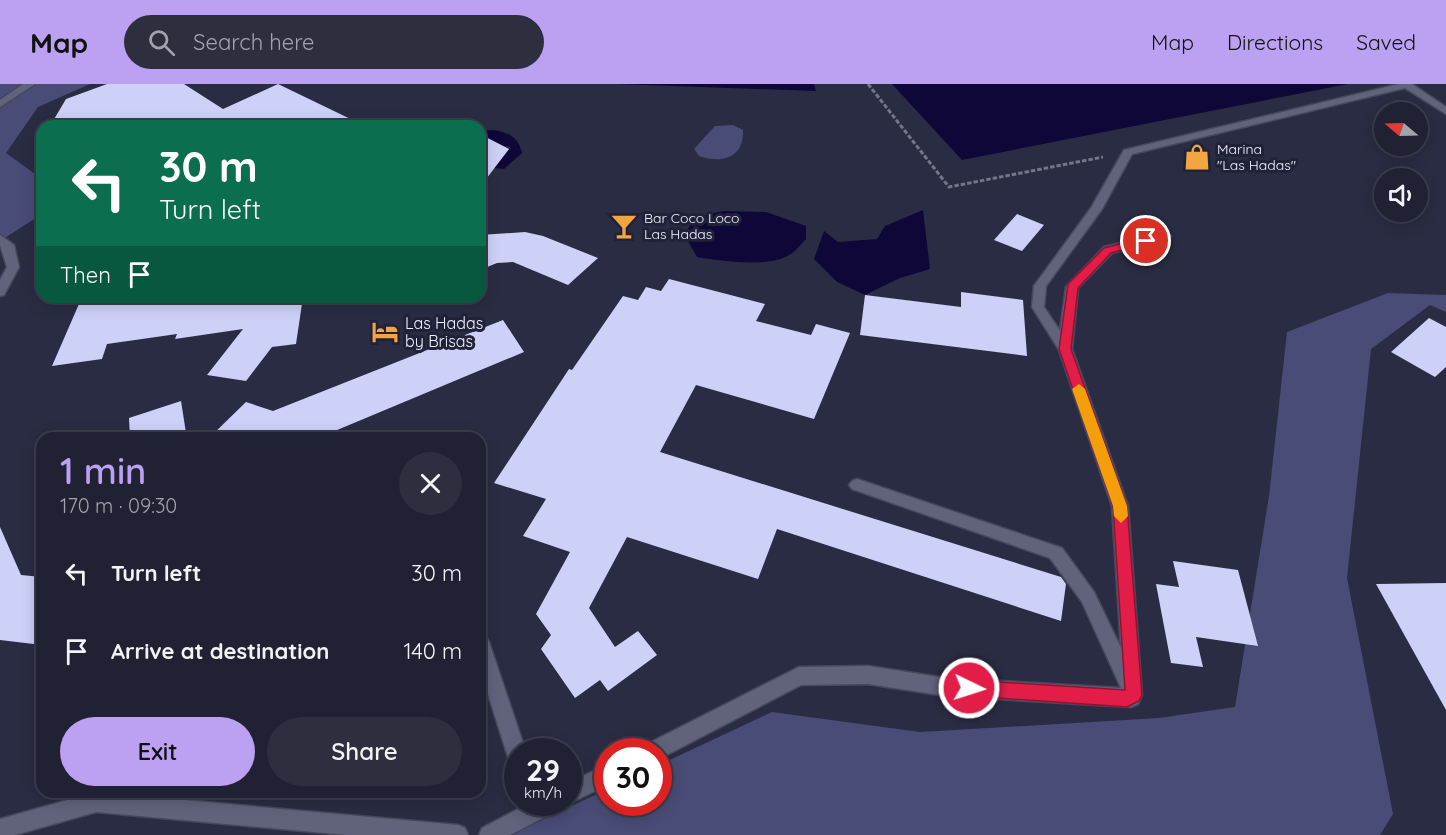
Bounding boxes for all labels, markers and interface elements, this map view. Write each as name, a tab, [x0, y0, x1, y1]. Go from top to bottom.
search box	[124, 15, 544, 69]
text: Map	[30, 25, 88, 60]
icon: search	[145, 26, 178, 59]
text: Search here	[193, 28, 315, 56]
text: Map	[1151, 29, 1194, 55]
text: Directions	[1227, 29, 1323, 55]
text: Saved	[1356, 29, 1416, 55]
north arrow	[1374, 102, 1428, 156]
map controls	[1374, 102, 1428, 222]
text: 30 m	[159, 140, 258, 193]
place label: Marina "Las Hadas"	[1217, 140, 1296, 174]
shop icon: Marina "Las Hadas"	[1182, 142, 1212, 172]
icon: left	[60, 144, 138, 222]
button: sound	[1374, 168, 1428, 222]
text: Turn left	[159, 192, 261, 226]
place label: Bar Coco Loco Las Hadas	[644, 209, 740, 243]
bar icon: Bar Coco Loco Las Hadas	[609, 211, 639, 241]
pin	[1120, 215, 1171, 266]
icon: arrive	[1129, 224, 1162, 257]
icon: arrive	[123, 258, 156, 291]
text: Then	[60, 261, 111, 289]
place label: Las Hadas by Brisas	[405, 313, 483, 351]
hotel icon: Las Hadas by Brisas	[370, 317, 400, 347]
text: 1 min	[60, 448, 146, 493]
button: close	[399, 452, 462, 515]
text: 170 m · 09:30	[60, 493, 177, 518]
icon: left	[60, 557, 93, 590]
text: Turn left	[111, 559, 201, 587]
text: 30 m	[411, 559, 462, 587]
icon: arrive	[60, 635, 93, 668]
text: Arrive at destination	[111, 637, 329, 665]
text: 140 m	[403, 637, 462, 665]
position arrow	[937, 656, 1001, 720]
button: Exit	[60, 717, 255, 786]
button: Share	[267, 717, 462, 786]
speed limit sign: 30	[594, 738, 672, 816]
text: 29	[526, 751, 560, 789]
text: km/h	[524, 783, 562, 802]

